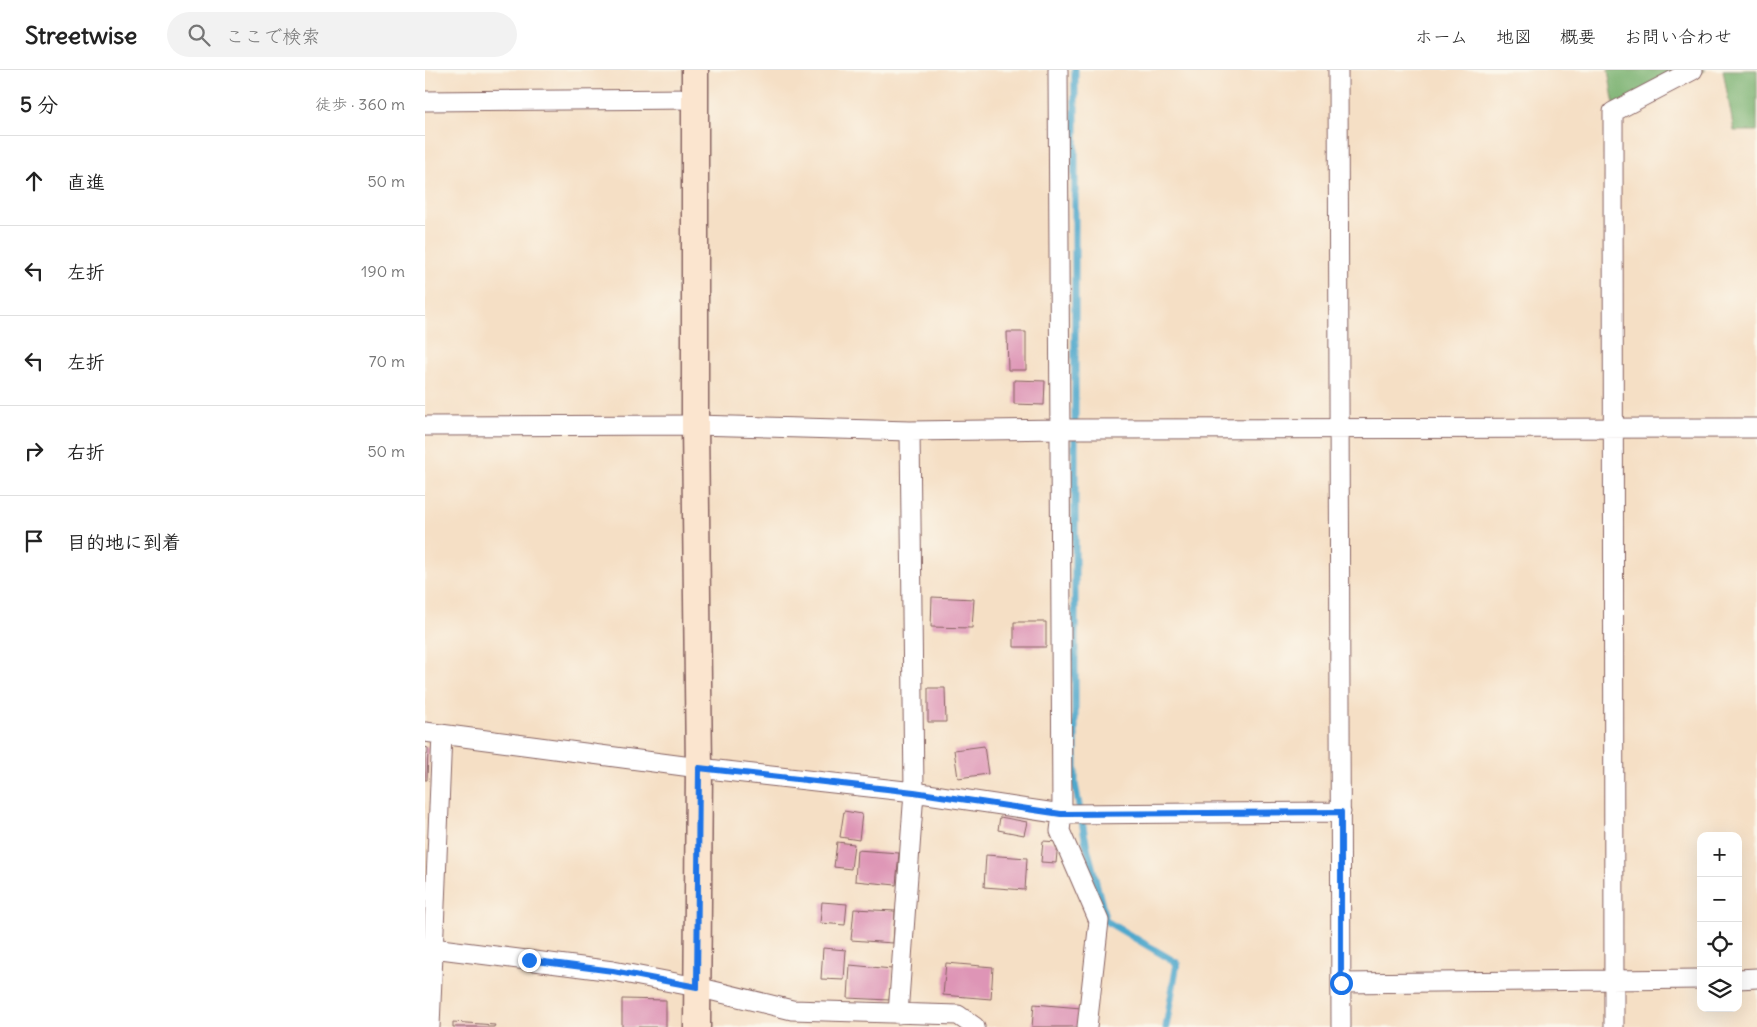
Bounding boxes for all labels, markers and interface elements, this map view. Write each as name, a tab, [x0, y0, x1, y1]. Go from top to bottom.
search box	[167, 12, 517, 57]
text: Streetwise	[25, 20, 137, 50]
icon: search	[185, 21, 213, 49]
text: ここで検索	[225, 24, 320, 48]
text: ホーム	[1415, 25, 1468, 48]
text: 地図	[1496, 25, 1532, 48]
text: 概要	[1560, 25, 1596, 48]
text: お問い合わせ	[1624, 25, 1732, 48]
text: 5 分	[20, 91, 58, 118]
text: 徒歩 · 360 m	[315, 94, 405, 114]
icon: ahead	[20, 167, 48, 195]
text: 直進	[67, 170, 105, 194]
text: 50 m	[367, 171, 405, 191]
icon: left	[20, 257, 48, 285]
text: 左折	[67, 260, 105, 284]
text: 190 m	[361, 261, 405, 281]
icon: left	[20, 347, 48, 375]
text: 左折	[67, 350, 105, 374]
text: 70 m	[369, 351, 405, 371]
icon: right	[20, 437, 48, 465]
text: 右折	[67, 440, 105, 464]
text: 50 m	[367, 441, 405, 461]
icon: arrive	[20, 527, 48, 555]
text: 目的地に到着	[67, 530, 181, 554]
map controls	[1697, 832, 1742, 1012]
button: +	[1697, 832, 1742, 877]
button: −	[1697, 877, 1742, 922]
button: locate	[1697, 922, 1742, 967]
route end	[518, 949, 541, 972]
button: layers	[1697, 967, 1742, 1012]
route start	[1330, 972, 1353, 995]

